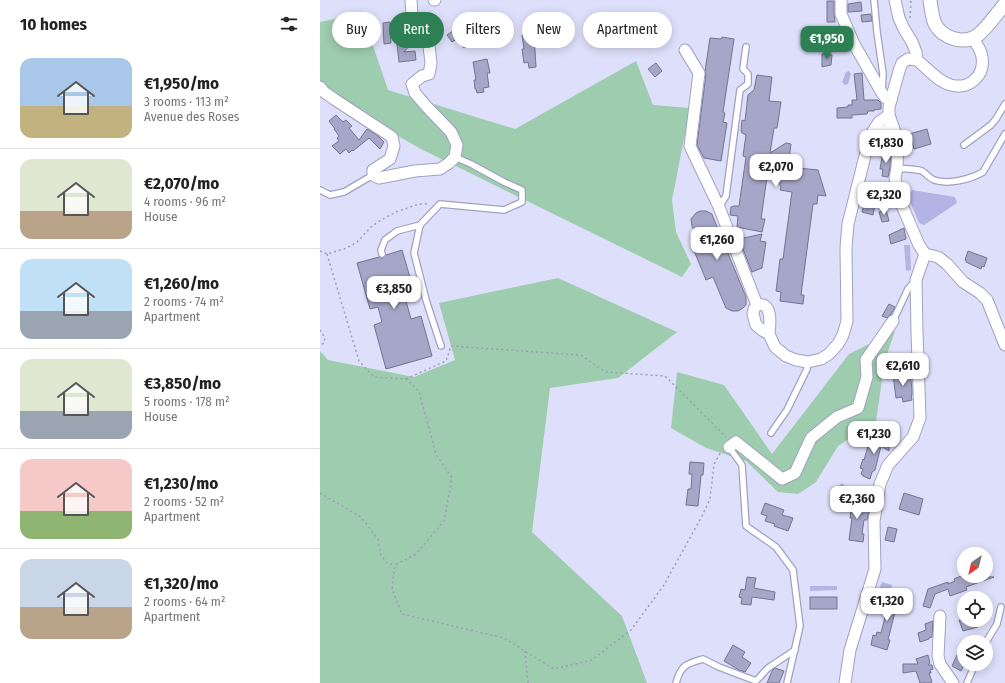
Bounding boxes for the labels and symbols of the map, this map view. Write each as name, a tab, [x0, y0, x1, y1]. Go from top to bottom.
pin: €1,950	[794, 26, 860, 60]
pin: €1,830	[853, 130, 919, 164]
pin: €2,070	[743, 154, 809, 188]
pin: €2,320	[851, 182, 917, 216]
pin: €1,260	[684, 227, 750, 261]
pin: €3,850	[361, 276, 427, 310]
pin: €2,610	[870, 353, 936, 387]
pin: €1,230	[841, 421, 907, 455]
pin: €2,360	[824, 486, 890, 520]
north arrow	[957, 547, 993, 583]
pin: €1,320	[854, 588, 920, 622]

